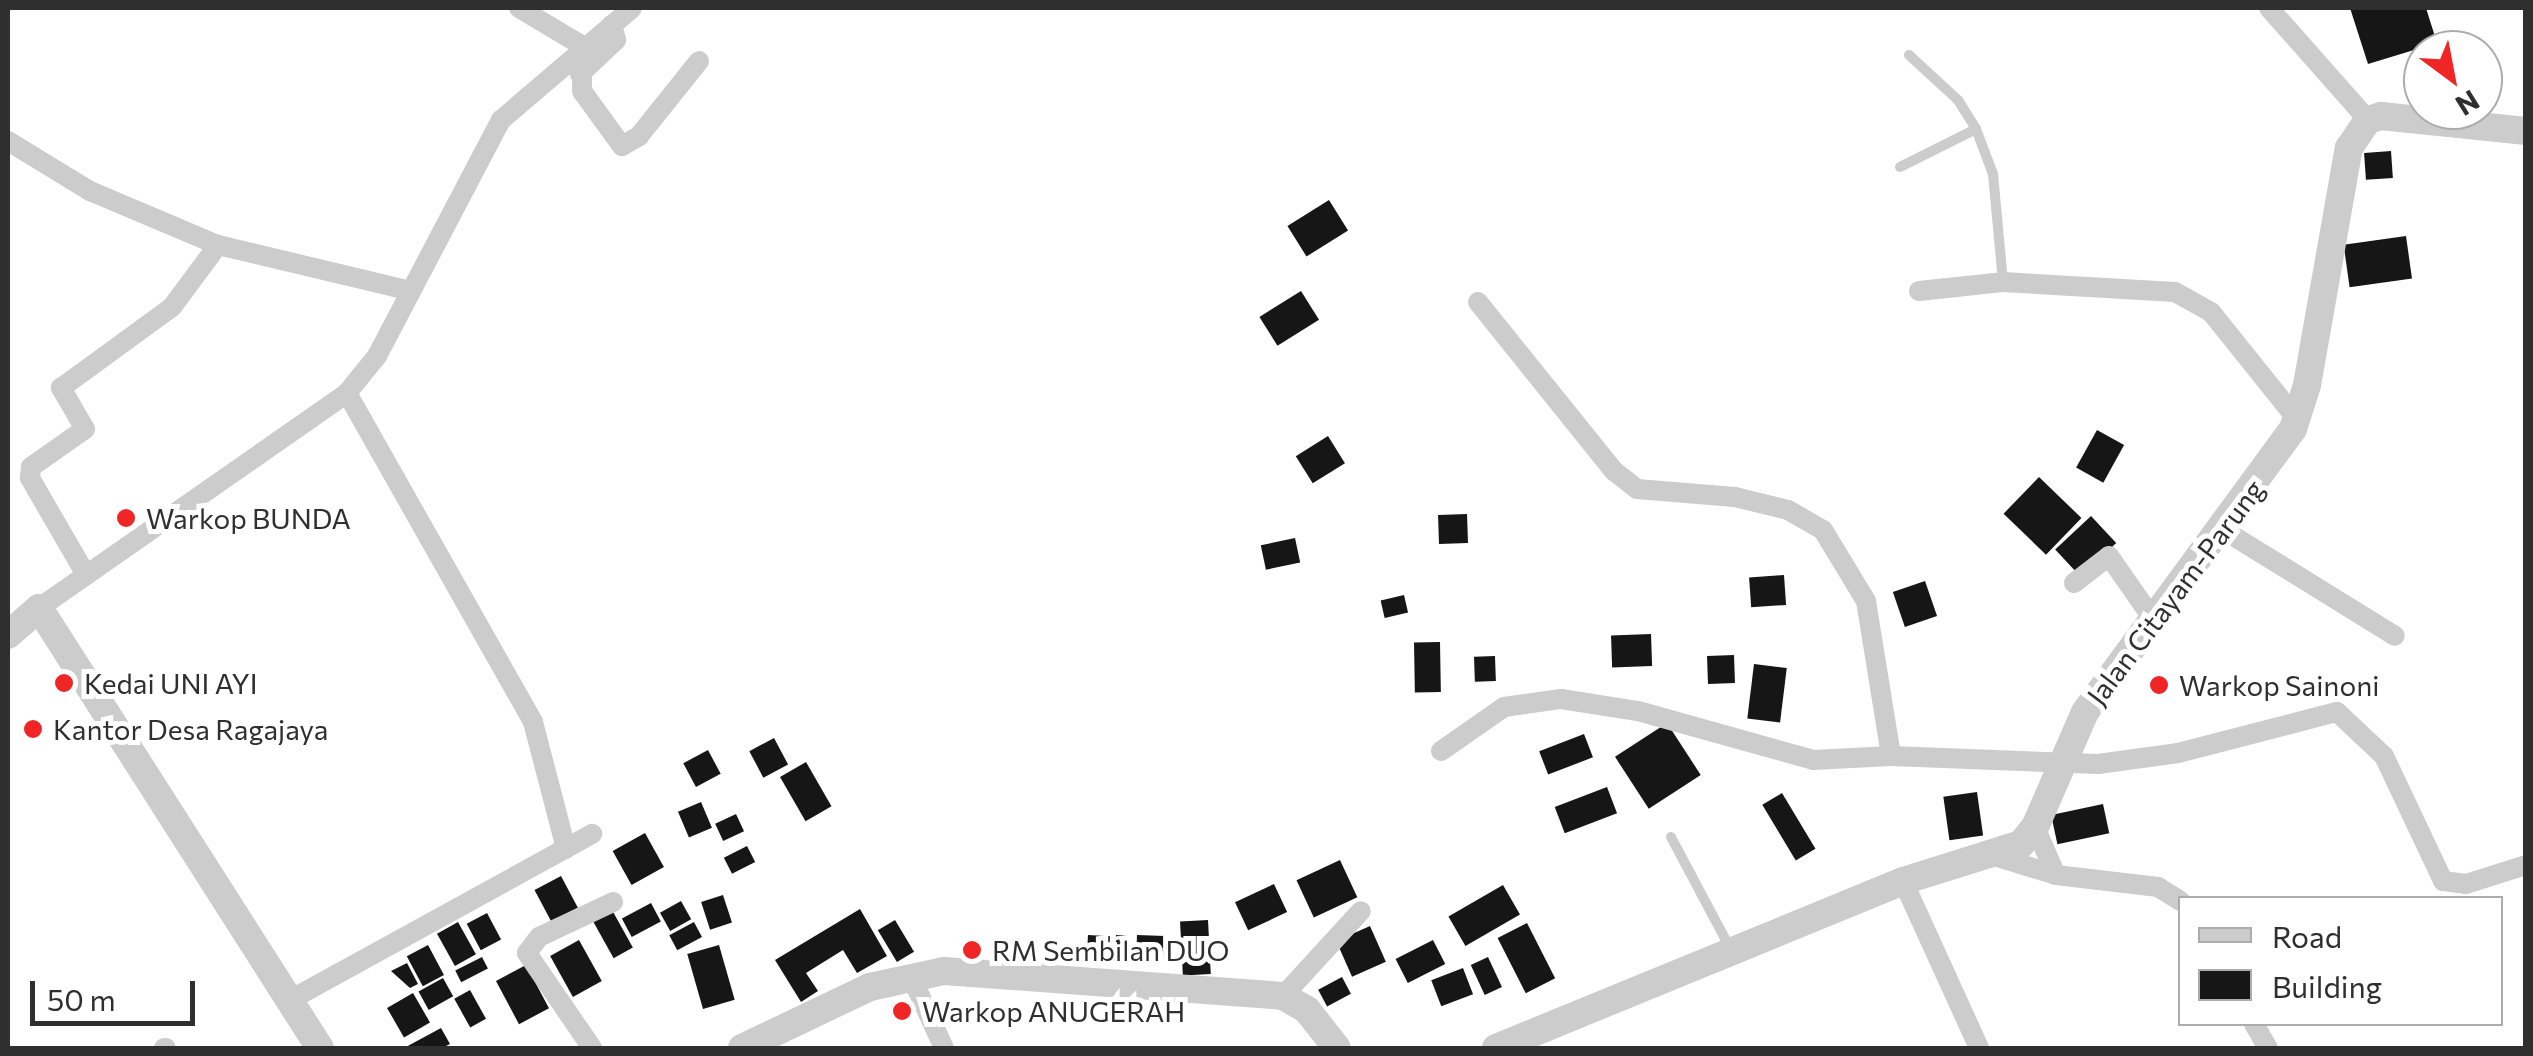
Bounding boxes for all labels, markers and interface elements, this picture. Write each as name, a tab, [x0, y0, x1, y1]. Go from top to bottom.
north arrow	[2403, 30, 2503, 130]
text: N	[2450, 84, 2486, 124]
street label: Jalan Citayam-Parung	[2079, 473, 2271, 711]
place label: Warkop BUNDA	[146, 501, 351, 535]
marker: Warkop BUNDA	[115, 507, 137, 529]
place label: Kedai UNI AYI	[84, 666, 258, 700]
place label: Warkop Sainoni	[2179, 668, 2379, 702]
marker: Kedai UNI AYI	[53, 672, 75, 694]
marker: Warkop Sainoni	[2148, 674, 2170, 696]
place label: Kantor Desa Ragajaya	[53, 712, 328, 746]
marker: Kantor Desa Ragajaya	[22, 718, 44, 740]
legend	[2178, 896, 2503, 1026]
text: Road	[2272, 917, 2342, 954]
place label: RM Sembilan DUO	[992, 933, 1229, 967]
marker: RM Sembilan DUO	[961, 939, 983, 961]
scale bar	[35, 961, 200, 1023]
text: Building	[2272, 967, 2382, 1004]
text: 50 m	[47, 980, 116, 1017]
place label: Warkop ANUGERAH	[922, 994, 1185, 1028]
marker: Warkop ANUGERAH	[891, 1000, 913, 1022]

